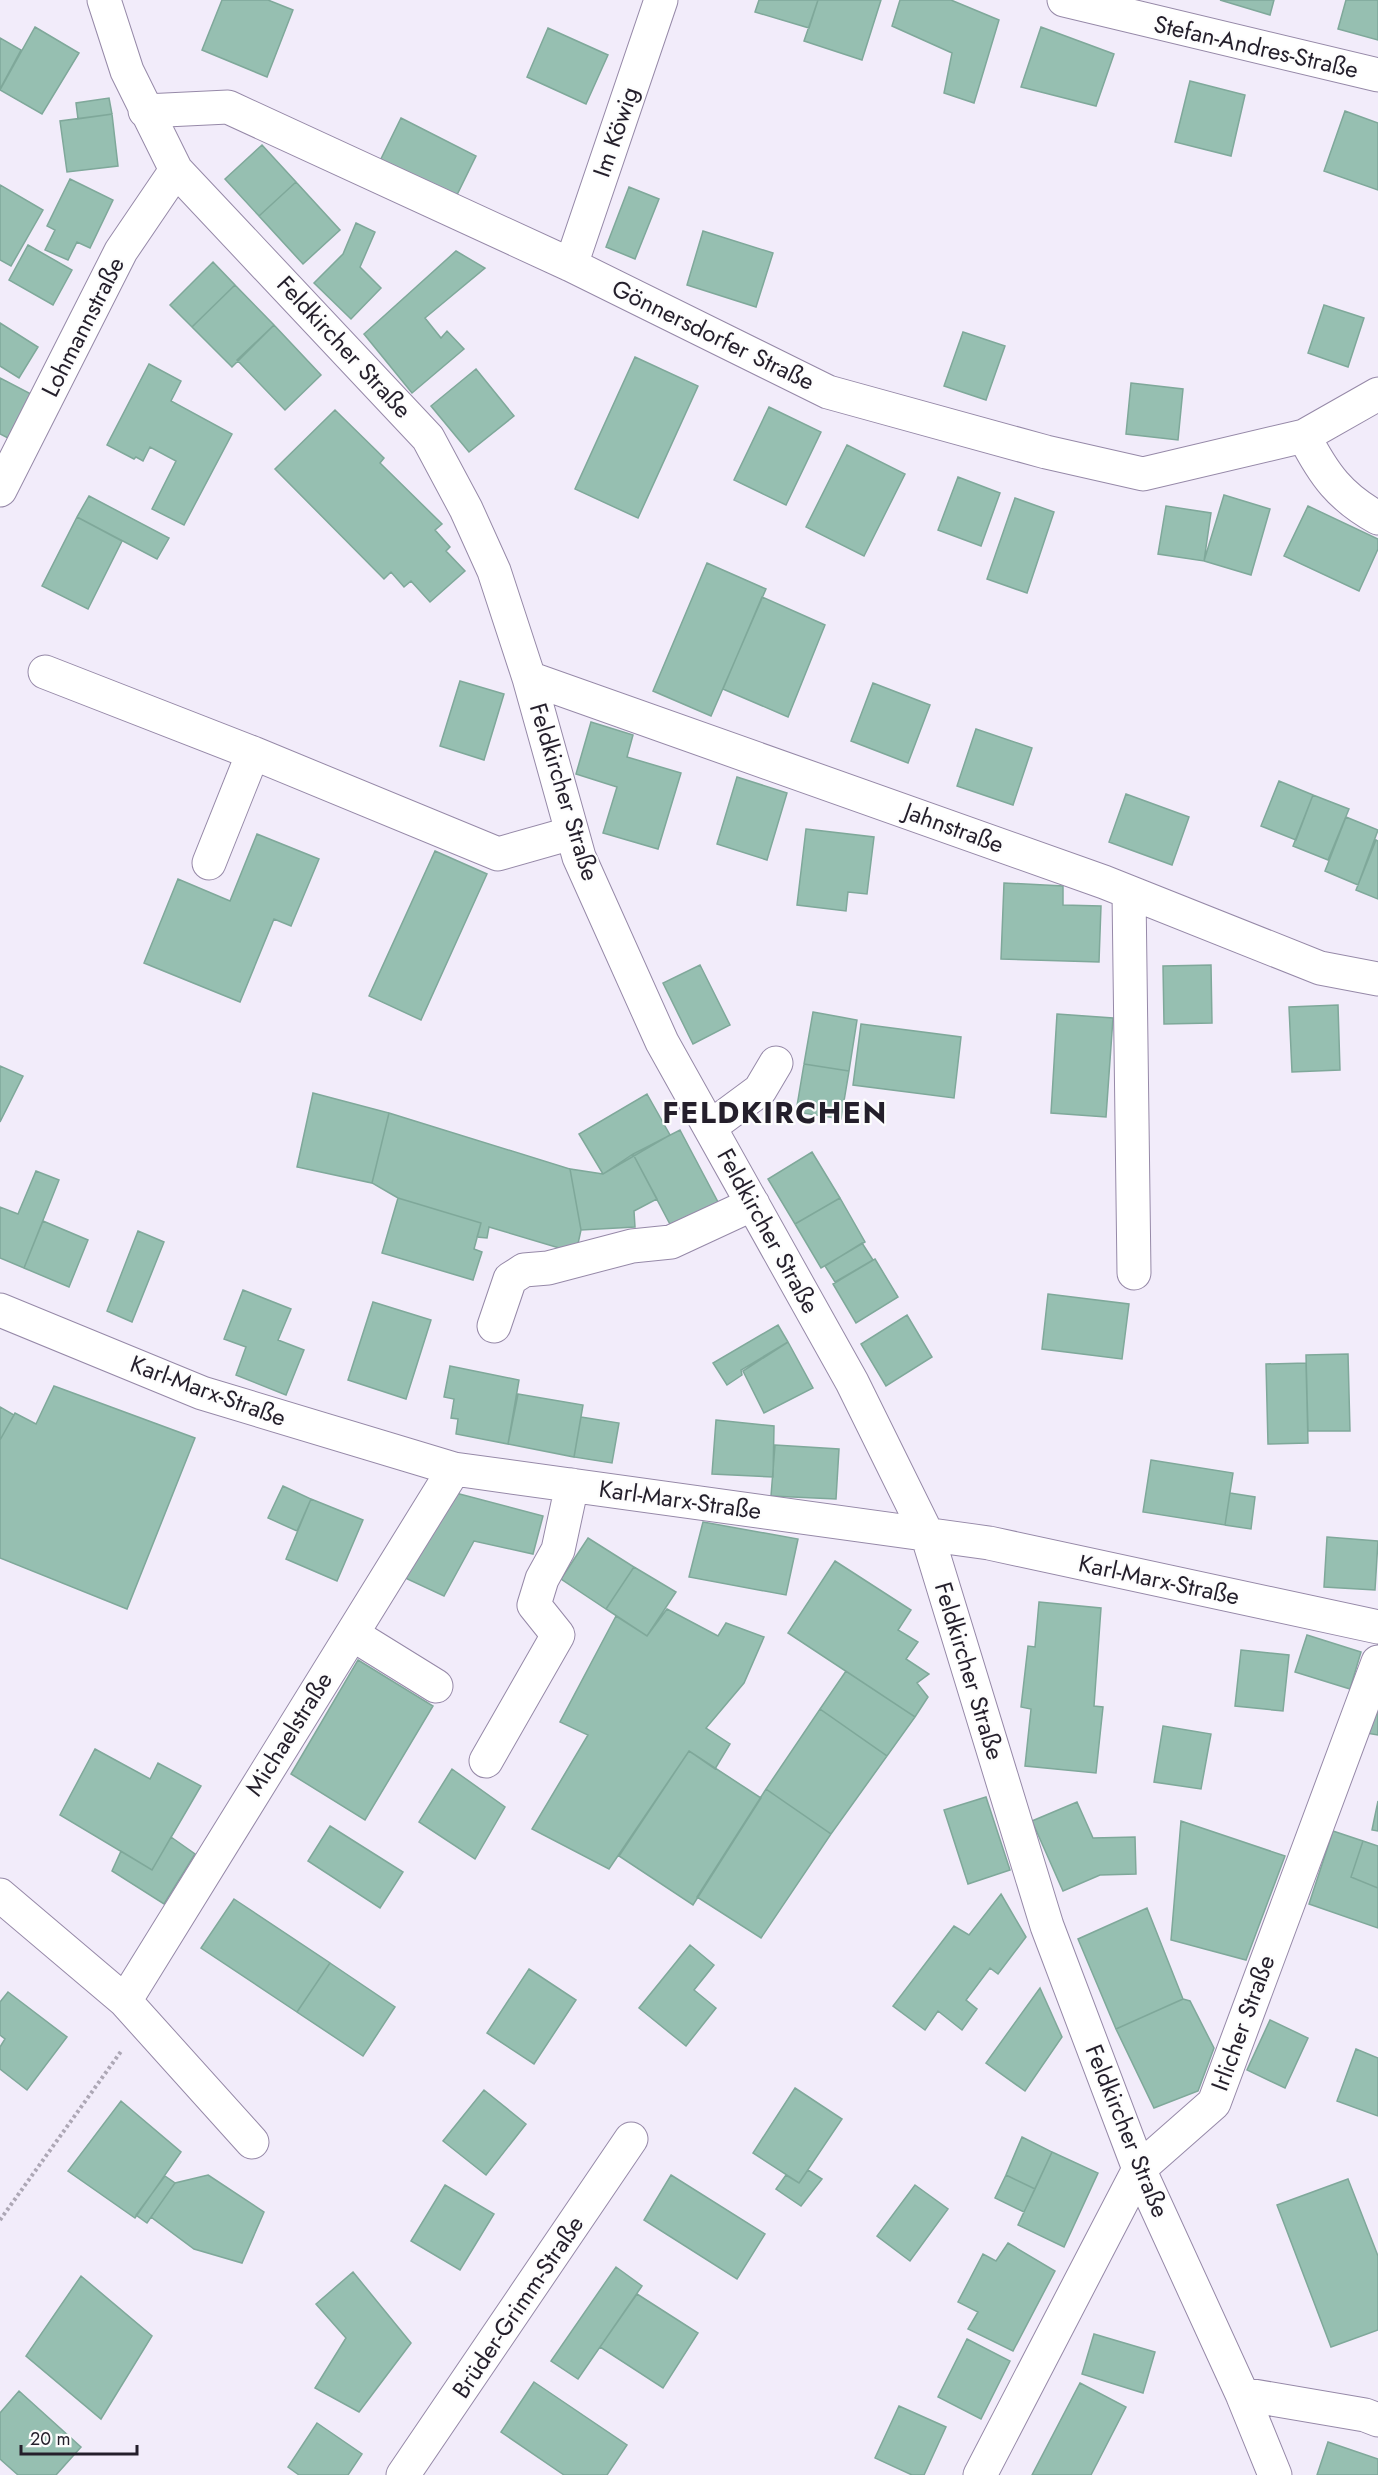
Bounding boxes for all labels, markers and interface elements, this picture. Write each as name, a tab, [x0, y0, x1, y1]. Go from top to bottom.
street label: Stefan-Andres-Straße	[1150, 6, 1362, 87]
street label: Im Köwig	[584, 82, 647, 182]
street label: Lohmannstraße	[32, 251, 133, 403]
street label: Feldkircher Straße	[269, 267, 420, 426]
street label: Gönnersdorfer Straße	[606, 270, 820, 399]
street label: Feldkircher Straße	[521, 699, 608, 885]
street label: Jahnstraße	[897, 792, 1009, 862]
district label: FELDKIRCHEN	[662, 1091, 888, 1134]
street label: Feldkircher Straße	[709, 1142, 828, 1320]
street label: Karl-Marx-Straße	[125, 1346, 291, 1435]
street label: Karl-Marx-Straße	[597, 1471, 763, 1528]
street label: Karl-Marx-Straße	[1075, 1545, 1243, 1614]
street label: Feldkircher Straße	[926, 1578, 1013, 1764]
street label: Michaelstraße	[237, 1665, 341, 1803]
street label: Irlicher Straße	[1202, 1950, 1283, 2096]
street label: Feldkircher Straße	[1077, 2039, 1178, 2223]
street label: Brüder-Grimm-Straße	[443, 2208, 592, 2405]
scale bar	[21, 2418, 136, 2456]
text: 20 m	[30, 2426, 70, 2452]

